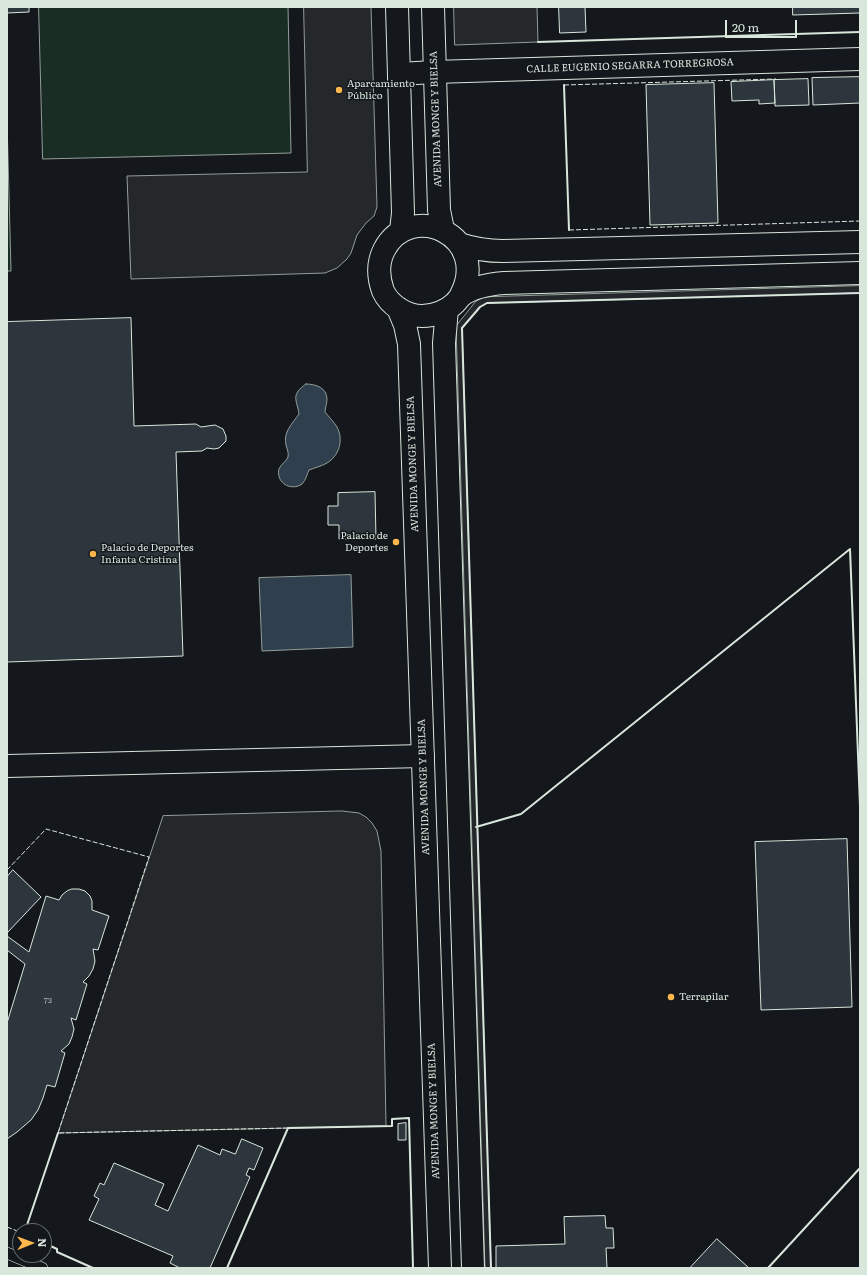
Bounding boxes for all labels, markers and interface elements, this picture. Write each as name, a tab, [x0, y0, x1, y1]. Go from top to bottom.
scale bar	[727, 12, 799, 38]
text: 20 m	[732, 18, 759, 36]
street label: AVENIDA MONGE Y BIELSA	[428, 51, 444, 187]
street label: CALLE EUGENIO SEGARRA TORREGROSA	[526, 56, 734, 76]
place label: Aparcamiento Público	[347, 78, 415, 102]
marker: Aparcamiento Público	[334, 85, 344, 95]
street label: AVENIDA MONGE Y BIELSA	[405, 396, 421, 532]
place label: Palacio de Deportes	[341, 530, 388, 554]
marker: Palacio de Deportes	[391, 537, 401, 547]
place label: Palacio de Deportes Infanta Cristina	[101, 542, 193, 566]
marker: Palacio de Deportes Infanta Cristina	[88, 549, 98, 559]
street label: AVENIDA MONGE Y BIELSA	[416, 719, 432, 855]
place label: Terrapilar	[679, 991, 728, 1003]
marker: Terrapilar	[666, 992, 676, 1002]
house number: 73	[44, 996, 52, 1006]
street label: AVENIDA MONGE Y BIELSA	[426, 1043, 442, 1179]
north arrow	[12, 1223, 52, 1263]
text: N	[35, 1238, 51, 1248]

